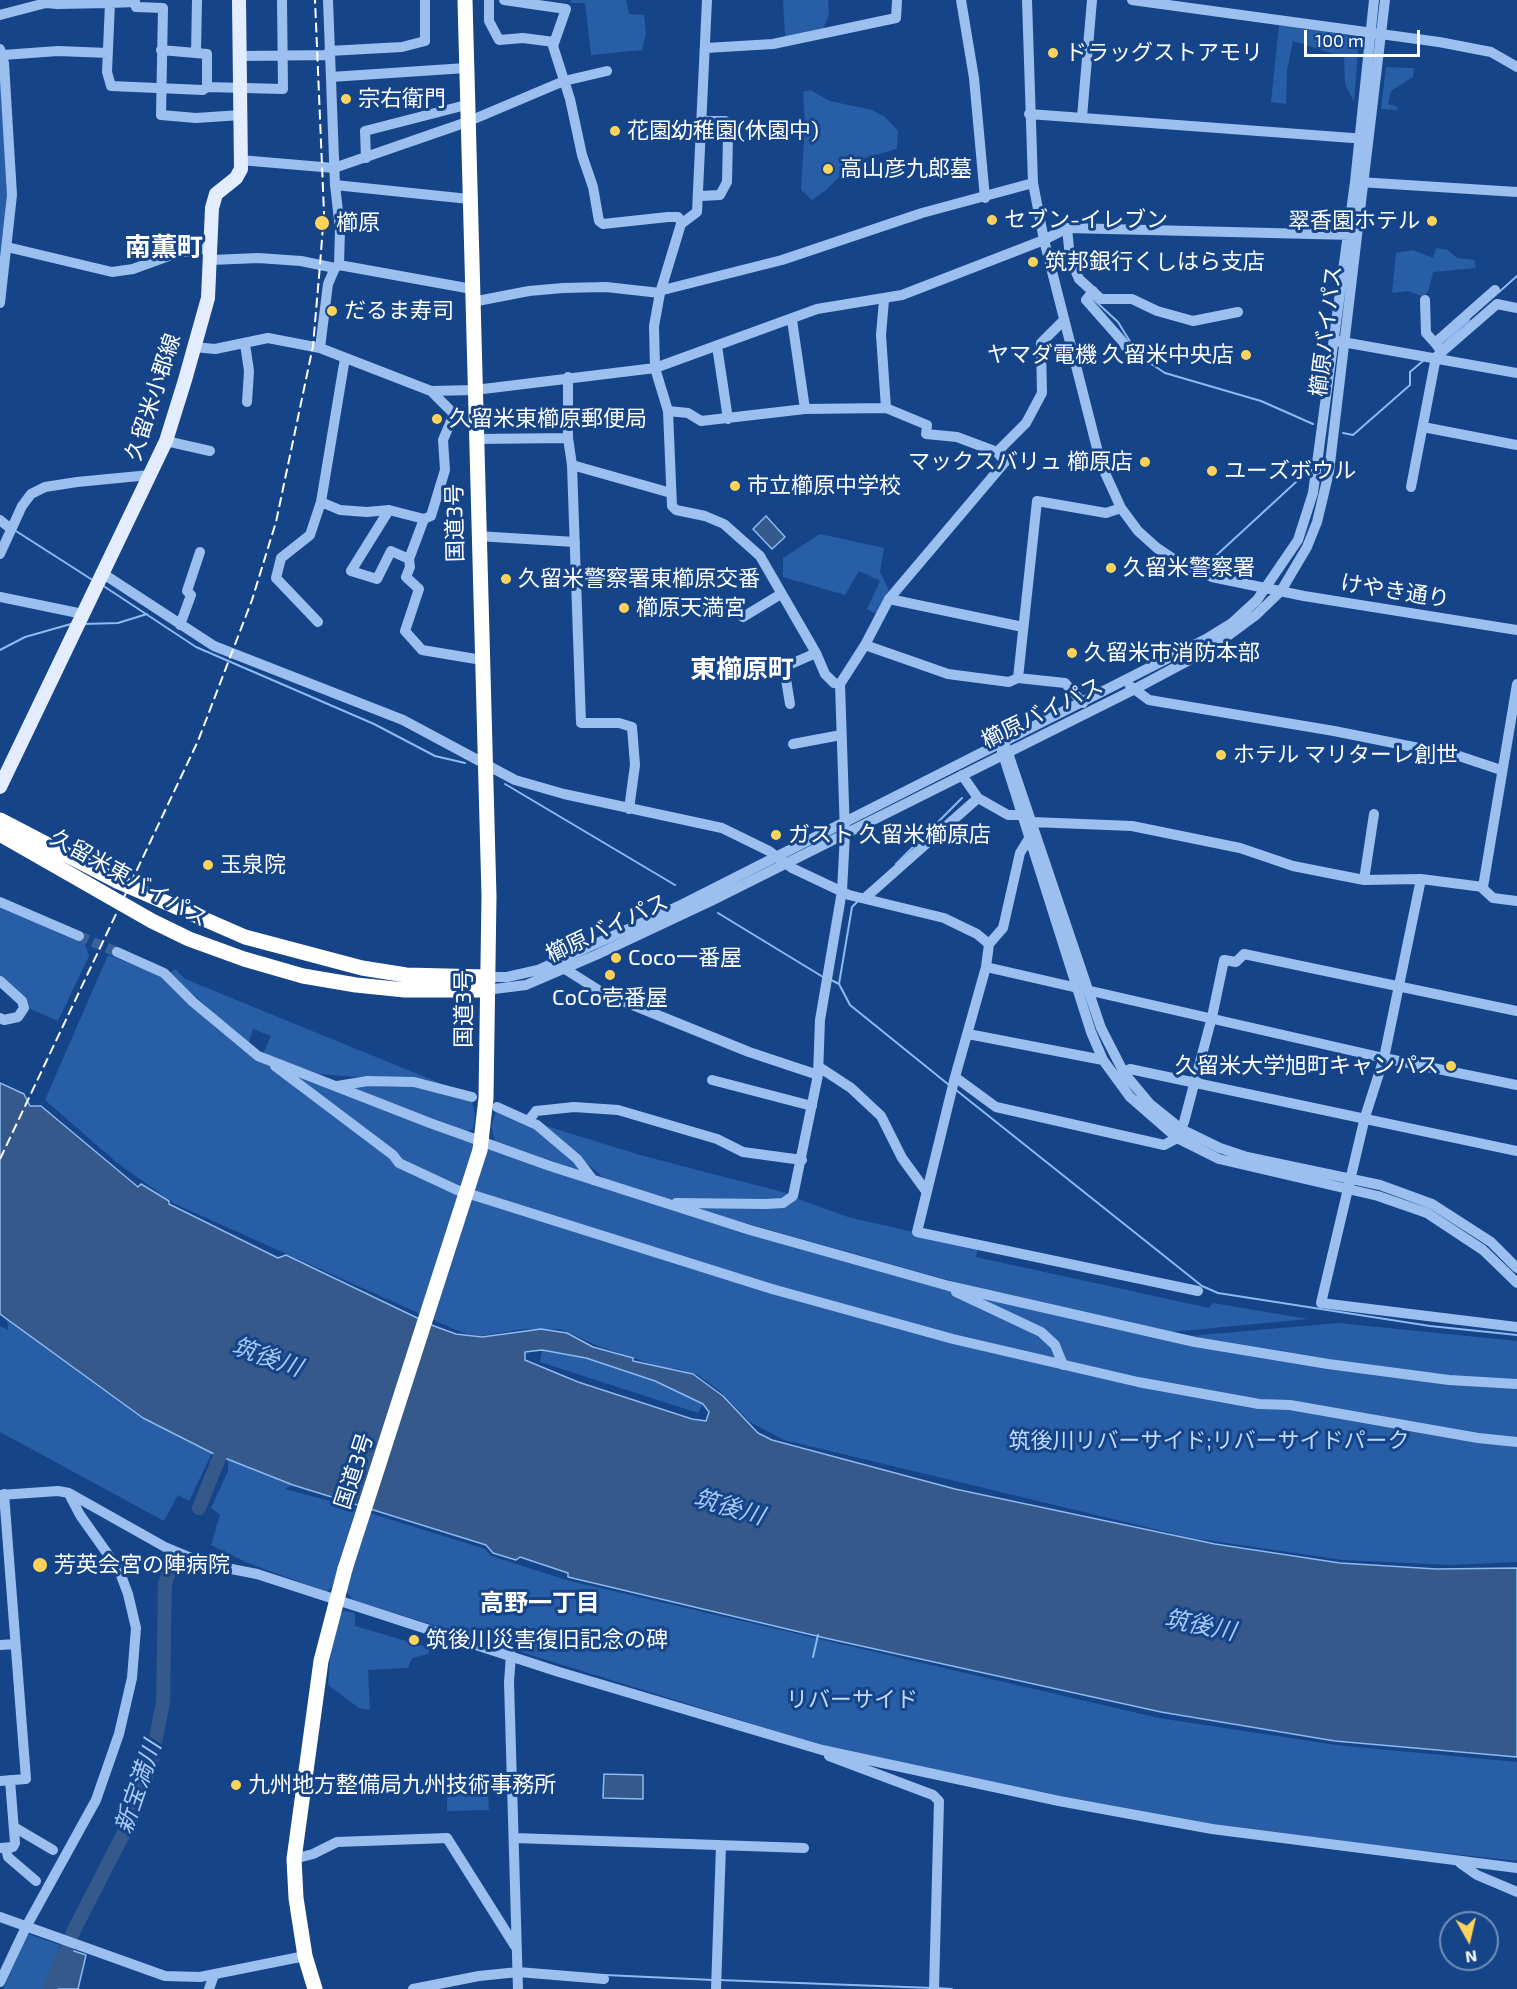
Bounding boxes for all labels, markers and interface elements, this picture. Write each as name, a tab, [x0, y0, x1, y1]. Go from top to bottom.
scale bar	[1307, 18, 1422, 56]
text: 100 m	[1315, 29, 1364, 51]
place label: ドラッグストアモリ	[1065, 40, 1263, 66]
marker: ドラッグストアモリ	[1046, 46, 1060, 60]
place label: 宗右衛門	[358, 86, 446, 112]
marker: 宗右衛門	[339, 92, 353, 106]
place label: 花園幼稚園(休園中)	[627, 118, 819, 144]
marker: 花園幼稚園(休園中)	[608, 124, 622, 138]
place label: 高山彦九郎墓	[840, 156, 972, 182]
marker: 高山彦九郎墓	[821, 162, 835, 176]
place label: セブン-イレブン	[1004, 207, 1168, 233]
place label: 翠香園ホテル	[1288, 208, 1420, 234]
place label: 櫛原	[336, 210, 380, 236]
marker: セブン-イレブン	[985, 213, 999, 227]
marker: 櫛原	[313, 214, 331, 232]
marker: 翠香園ホテル	[1425, 214, 1439, 228]
district label: 南薫町	[125, 231, 203, 263]
place label: 筑邦銀行くしはら支店	[1045, 249, 1265, 275]
marker: 筑邦銀行くしはら支店	[1026, 255, 1040, 269]
street label: 櫛原バイパス	[1305, 264, 1347, 398]
place label: だるま寿司	[344, 298, 454, 324]
marker: だるま寿司	[325, 304, 339, 318]
street label: 久留米小郡線	[120, 330, 186, 464]
place label: ヤマダ電機 久留米中央店	[987, 342, 1234, 368]
marker: ヤマダ電機 久留米中央店	[1239, 348, 1253, 362]
place label: 久留米東櫛原郵便局	[449, 406, 647, 432]
marker: 久留米東櫛原郵便局	[430, 412, 444, 426]
place label: マックスバリュ 櫛原店	[908, 449, 1133, 475]
marker: マックスバリュ 櫛原店	[1138, 455, 1152, 469]
place label: ユーズボウル	[1224, 458, 1356, 484]
marker: ユーズボウル	[1205, 464, 1219, 478]
place label: 市立櫛原中学校	[747, 473, 901, 499]
marker: 市立櫛原中学校	[728, 479, 742, 493]
street label: 国道3号	[441, 484, 469, 562]
place label: 久留米警察署	[1123, 555, 1255, 581]
marker: 久留米警察署	[1104, 561, 1118, 575]
place label: 久留米警察署東櫛原交番	[518, 566, 760, 592]
street label: けやき通り	[1339, 569, 1451, 613]
marker: 久留米警察署東櫛原交番	[499, 572, 513, 586]
place label: 櫛原天満宮	[636, 595, 746, 621]
marker: 櫛原天満宮	[617, 601, 631, 615]
place label: 久留米市消防本部	[1084, 640, 1260, 666]
marker: 久留米市消防本部	[1065, 646, 1079, 660]
district label: 東櫛原町	[690, 653, 794, 685]
street label: 櫛原バイパス	[977, 672, 1107, 754]
place label: ホテル マリターレ創世	[1233, 742, 1458, 768]
marker: ホテル マリターレ創世	[1214, 748, 1228, 762]
place label: ガスト 久留米櫛原店	[788, 822, 991, 848]
street label: 久留米東バイパス	[46, 824, 212, 932]
marker: ガスト 久留米櫛原店	[769, 828, 783, 842]
place label: 玉泉院	[220, 852, 286, 878]
marker: 玉泉院	[201, 858, 215, 872]
street label: 櫛原バイパス	[542, 888, 672, 968]
place label: Coco一番屋	[628, 945, 742, 971]
marker: Coco一番屋	[609, 951, 623, 965]
marker: CoCo壱番屋	[603, 968, 617, 982]
street label: 国道3号	[451, 970, 477, 1048]
place label: CoCo壱番屋	[552, 985, 668, 1011]
place label: 久留米大学旭町キャンパス	[1175, 1053, 1439, 1079]
marker: 久留米大学旭町キャンパス	[1444, 1059, 1458, 1073]
water label: 筑後川	[228, 1332, 306, 1382]
park label: 筑後川リバーサイド;リバーサイドパーク	[1008, 1428, 1410, 1454]
street label: 国道3号	[329, 1430, 379, 1512]
water label: 筑後川	[690, 1483, 768, 1531]
place label: 芳英会宮の陣病院	[54, 1552, 230, 1578]
marker: 芳英会宮の陣病院	[31, 1556, 49, 1574]
district label: 高野一丁目	[480, 1589, 600, 1617]
water label: 筑後川	[1162, 1604, 1238, 1646]
place label: 筑後川災害復旧記念の碑	[426, 1627, 668, 1653]
marker: 筑後川災害復旧記念の碑	[407, 1633, 421, 1647]
park label: リバーサイド	[786, 1687, 918, 1713]
water label: 新宝満川	[109, 1737, 167, 1837]
place label: 九州地方整備局九州技術事務所	[248, 1772, 556, 1798]
marker: 九州地方整備局九州技術事務所	[229, 1778, 243, 1792]
north arrow	[1439, 1911, 1499, 1971]
text: N	[1464, 1947, 1478, 1968]

